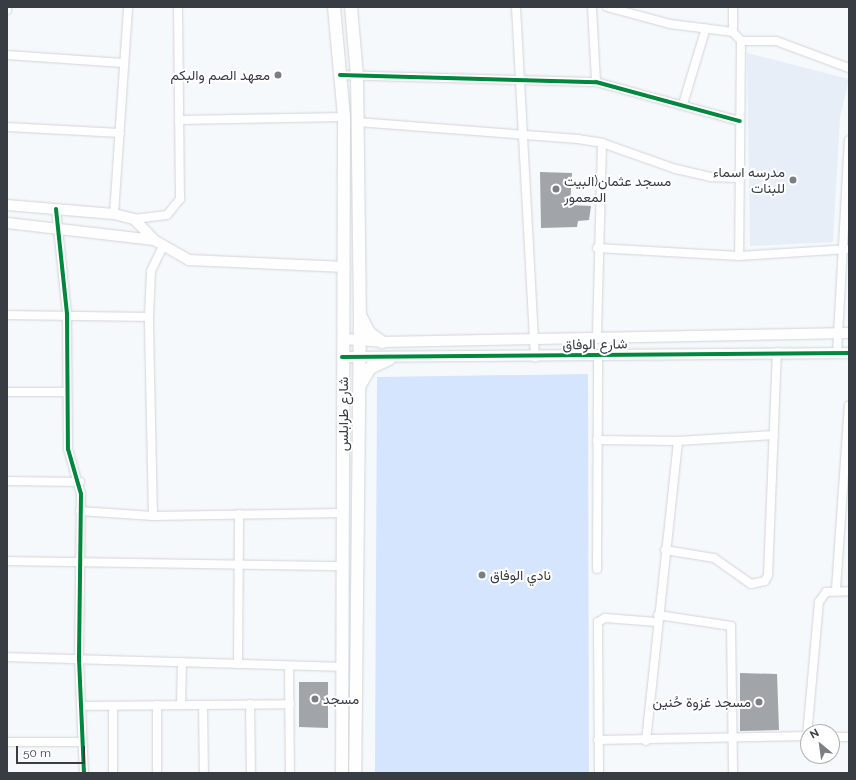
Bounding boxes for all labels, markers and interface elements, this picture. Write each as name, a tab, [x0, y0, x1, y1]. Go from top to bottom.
place label: معهد الصم والبكم	[170, 67, 270, 83]
marker: معهد الصم والبكم	[273, 70, 283, 80]
place label: مدرسه اسماء للبنات	[713, 164, 785, 196]
place label: مسجد عثمان(البيت المعمور	[564, 173, 671, 206]
marker: مدرسه اسماء للبنات	[788, 175, 798, 185]
marker: مسجد عثمان(البيت المعمور	[551, 184, 561, 194]
street label: شارع الوفاق	[562, 335, 628, 353]
street label: شارع طرابلس	[335, 377, 351, 451]
place label: نادي الوفاق	[490, 567, 551, 583]
marker: نادي الوفاق	[477, 570, 487, 580]
place label: مسجد	[323, 691, 359, 707]
marker: مسجد	[310, 694, 320, 704]
place label: مسجد غزوة حُنين	[653, 694, 751, 710]
marker: مسجد غزوة حُنين	[754, 697, 764, 707]
north arrow	[800, 724, 840, 764]
text: N	[808, 726, 821, 742]
scale bar	[18, 738, 87, 764]
text: 50 m	[23, 746, 51, 760]

